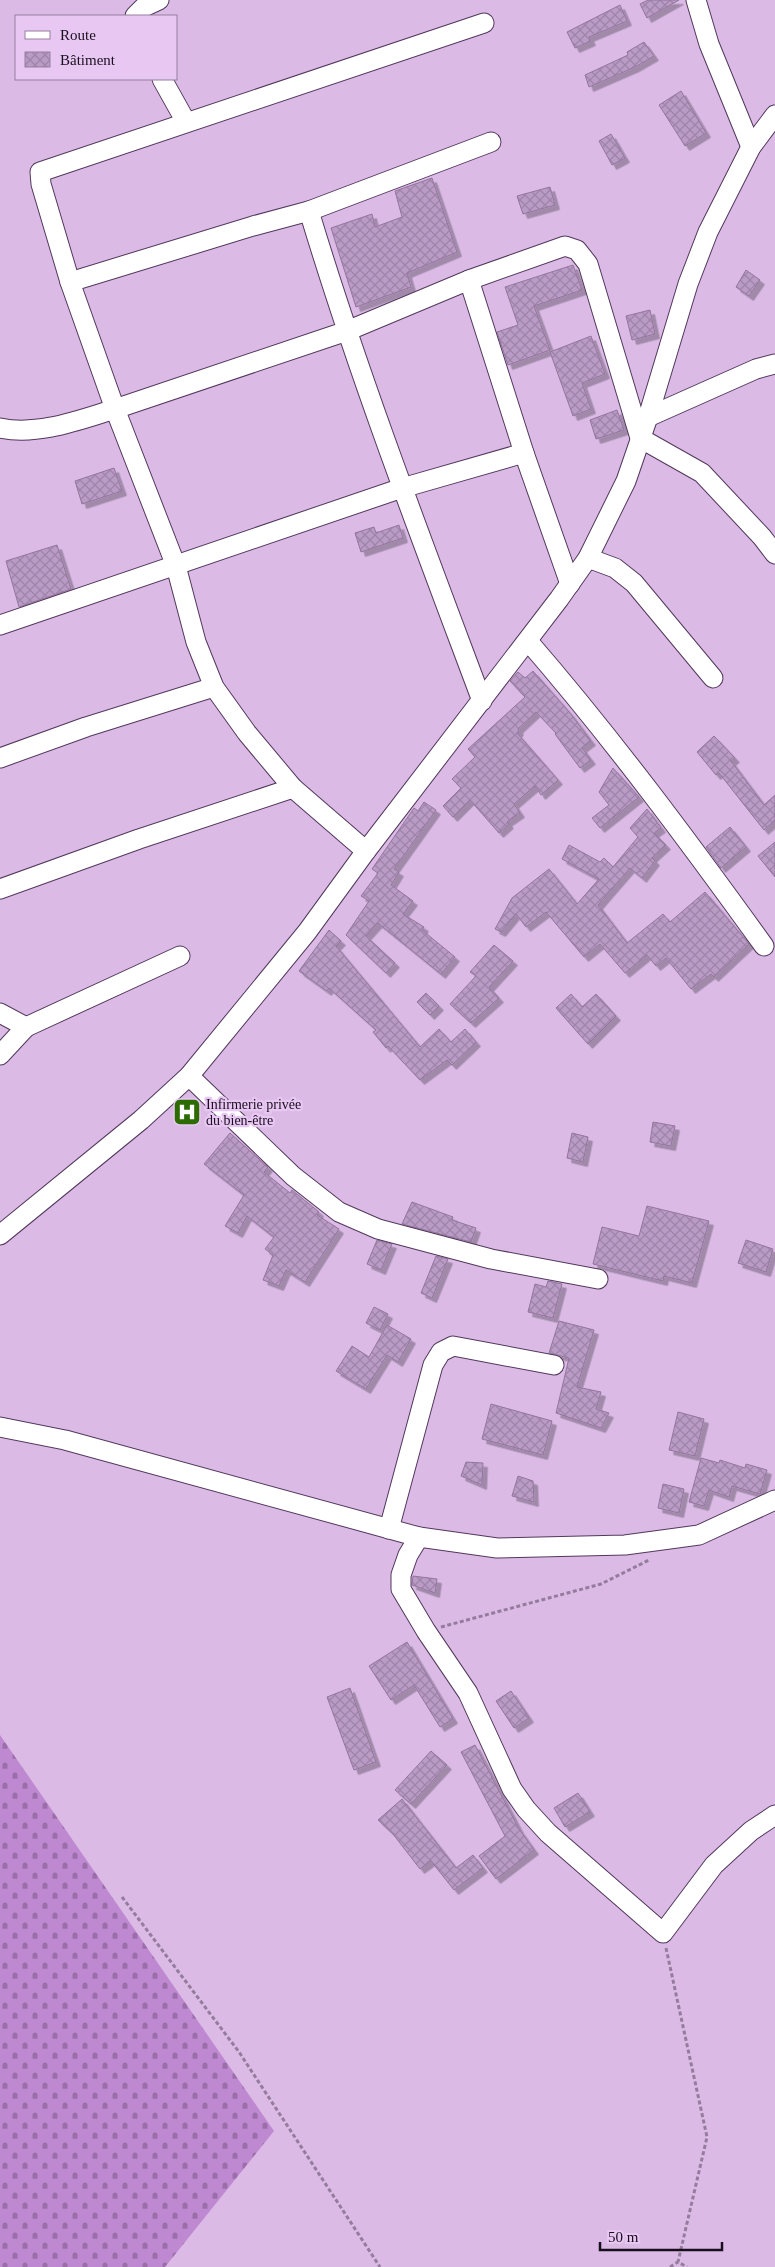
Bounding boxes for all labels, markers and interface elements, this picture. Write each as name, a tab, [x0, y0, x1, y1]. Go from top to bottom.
legend	[15, 15, 178, 80]
text: Route	[60, 27, 96, 43]
text: Bâtiment	[60, 52, 116, 68]
hospital icon: Infirmerie privée du bien-être	[172, 1097, 202, 1127]
place label: Infirmerie privée du bien-être	[206, 1097, 301, 1128]
scale bar	[600, 2220, 722, 2252]
text: 50 m	[608, 2229, 639, 2245]

